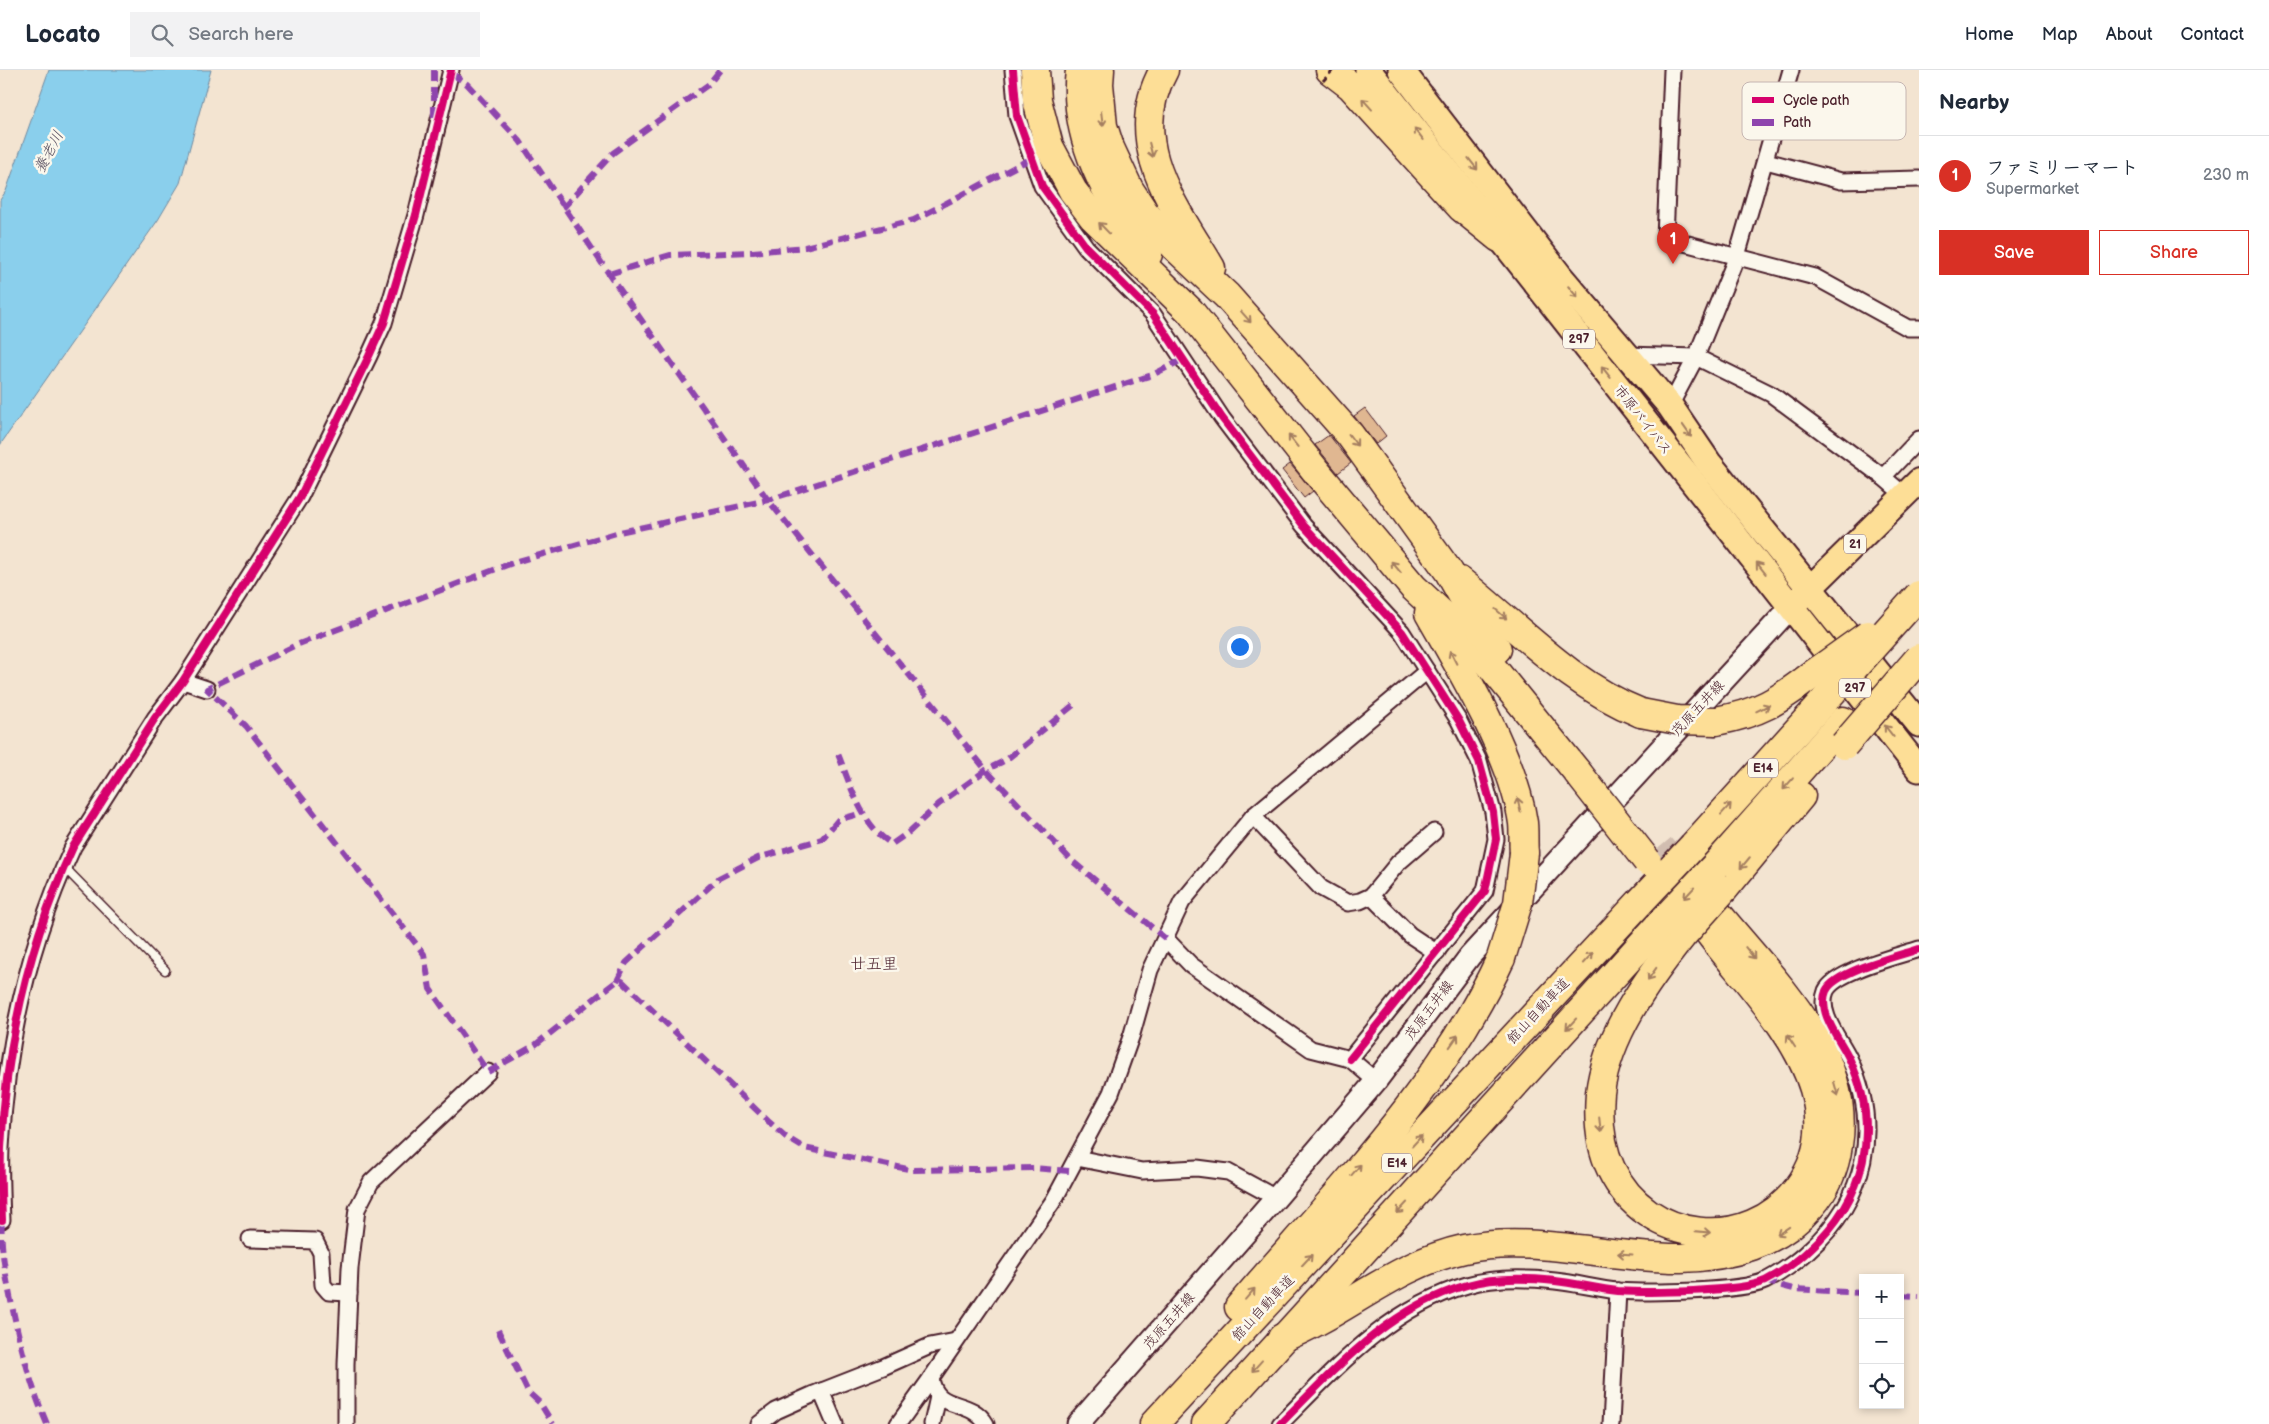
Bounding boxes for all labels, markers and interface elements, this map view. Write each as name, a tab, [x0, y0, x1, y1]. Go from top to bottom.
search box	[130, 12, 480, 57]
text: Locato	[25, 20, 100, 49]
icon: search	[148, 21, 176, 49]
text: Search here	[188, 23, 294, 46]
text: Home	[1965, 24, 2014, 45]
text: Map	[2042, 24, 2078, 45]
text: About	[2106, 24, 2153, 45]
text: Contact	[2181, 24, 2244, 45]
legend	[1742, 82, 1906, 140]
text: Nearby	[1939, 90, 2009, 115]
text: Cycle path	[1783, 92, 1850, 109]
one-way arrow	[1361, 98, 1373, 110]
one-way arrow	[1098, 110, 1108, 126]
text: Path	[1783, 114, 1811, 131]
water label: 養老川	[30, 128, 68, 176]
one-way arrow	[1413, 128, 1424, 141]
one-way arrow	[1147, 142, 1157, 158]
one-way arrow	[1468, 157, 1479, 170]
text: ファミリーマート	[1986, 157, 2139, 180]
text: 1	[1952, 166, 1958, 185]
text: 230 m	[2203, 166, 2249, 185]
text: Supermarket	[1986, 180, 2079, 199]
one-way arrow	[1098, 222, 1110, 235]
pin: 1	[1657, 223, 1689, 264]
button: Save	[1939, 230, 2089, 275]
button: Share	[2099, 230, 2249, 275]
one-way arrow	[1568, 285, 1579, 298]
one-way arrow	[1240, 311, 1252, 324]
road number: 297	[1563, 330, 1595, 348]
one-way arrow	[1600, 366, 1611, 379]
street label: 市原バイパス	[1611, 382, 1675, 458]
one-way arrow	[1682, 424, 1692, 438]
one-way arrow	[1348, 433, 1358, 447]
one-way arrow	[1287, 435, 1298, 448]
road number: 21	[1844, 534, 1866, 554]
one-way arrow	[1390, 560, 1402, 573]
one-way arrow	[1755, 562, 1766, 575]
one-way arrow	[1494, 608, 1507, 620]
your location	[1227, 634, 1253, 660]
one-way arrow	[1448, 649, 1458, 664]
street label: 茂原五井線	[1668, 677, 1728, 739]
road number: 297	[1839, 678, 1871, 698]
one-way arrow	[1755, 703, 1770, 712]
one-way arrow	[1883, 725, 1894, 738]
road number: E14	[1748, 758, 1778, 778]
one-way arrow	[1782, 777, 1794, 790]
one-way arrow	[1514, 797, 1523, 813]
one-way arrow	[1720, 803, 1732, 816]
one-way arrow	[1740, 856, 1751, 869]
one-way arrow	[1683, 887, 1695, 900]
one-way arrow	[1744, 946, 1755, 959]
one-way arrow	[1582, 952, 1594, 965]
district label: 廿五里	[850, 955, 898, 974]
one-way arrow	[1647, 967, 1657, 981]
street label: 館山自動車道	[1503, 974, 1573, 1048]
street label: 茂原五井線	[1401, 977, 1457, 1043]
one-way arrow	[1565, 1017, 1577, 1030]
one-way arrow	[1449, 1034, 1459, 1048]
one-way arrow	[1785, 1034, 1795, 1048]
one-way arrow	[1831, 1081, 1841, 1097]
one-way arrow	[1595, 1117, 1605, 1133]
one-way arrow	[1411, 1135, 1423, 1148]
road number: E14	[1382, 1154, 1412, 1172]
one-way arrow	[1350, 1164, 1361, 1177]
one-way arrow	[1396, 1201, 1408, 1214]
one-way arrow	[1776, 1226, 1790, 1236]
one-way arrow	[1695, 1227, 1711, 1237]
one-way arrow	[1617, 1250, 1633, 1259]
one-way arrow	[1301, 1254, 1313, 1267]
street label: 館山自動車道	[1228, 1271, 1298, 1345]
map controls	[1859, 1274, 1904, 1409]
button: +	[1859, 1274, 1904, 1319]
one-way arrow	[1244, 1287, 1256, 1300]
street label: 茂原五井線	[1140, 1289, 1198, 1353]
button: −	[1859, 1319, 1904, 1364]
one-way arrow	[1251, 1360, 1263, 1373]
button: locate	[1859, 1364, 1904, 1409]

